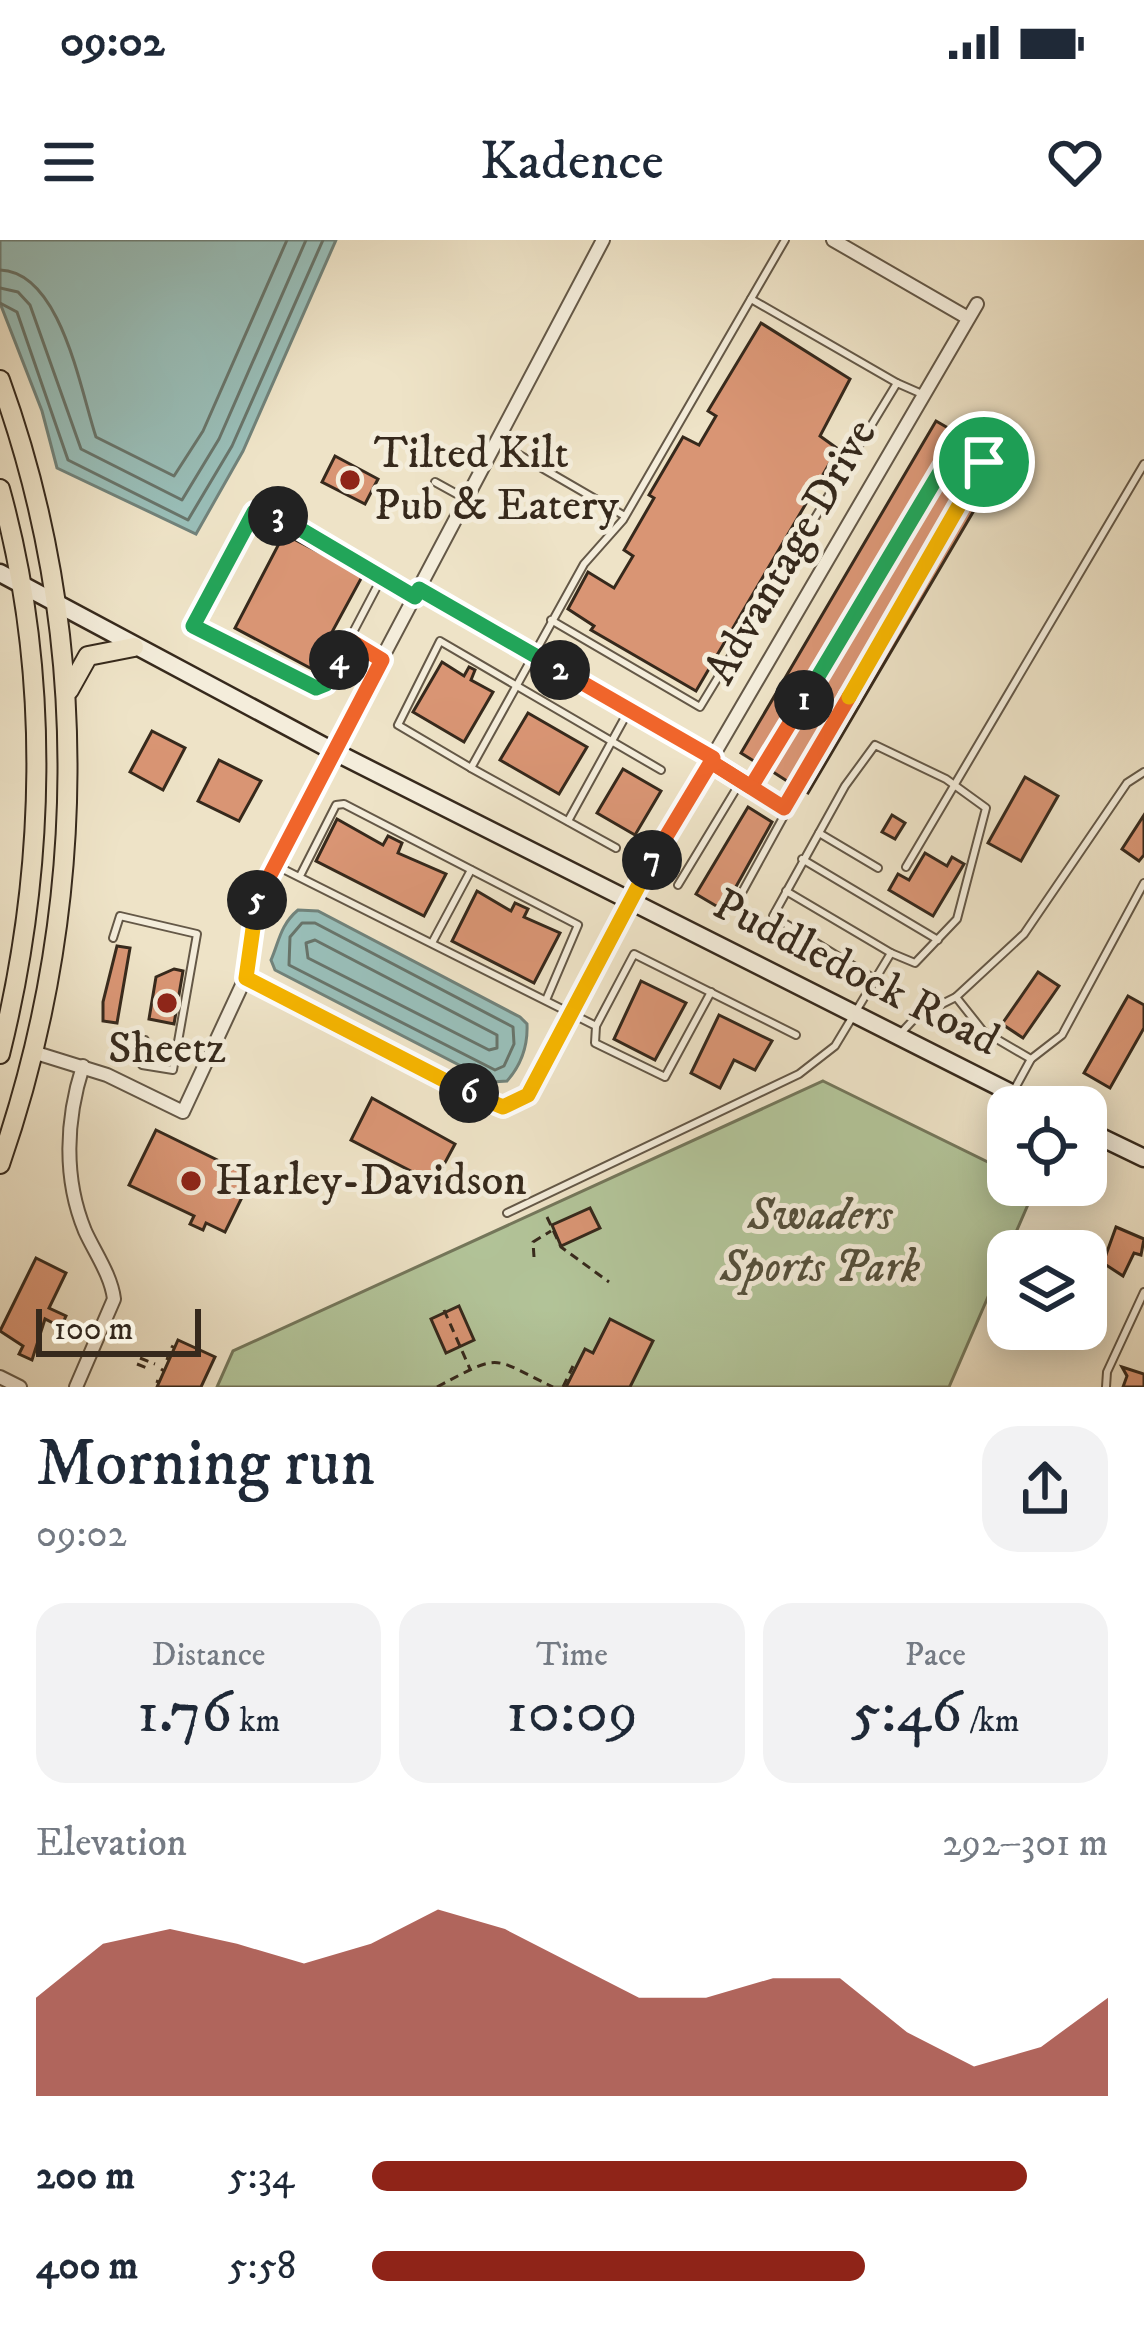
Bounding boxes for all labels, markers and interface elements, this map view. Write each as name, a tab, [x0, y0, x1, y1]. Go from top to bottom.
text: 09:02	[60, 14, 165, 70]
icon: menu	[36, 129, 102, 195]
text: Kadence	[480, 129, 664, 196]
icon: heart	[1042, 129, 1108, 195]
street label: Advantage Drive	[692, 409, 890, 695]
pin	[933, 411, 1035, 513]
place label: Tilted Kilt Pub & Eatery	[374, 426, 620, 534]
icon: arrive	[951, 429, 1017, 495]
marker: Tilted Kilt Pub & Eatery	[337, 467, 363, 493]
pin: 3	[248, 486, 308, 546]
text: 3	[272, 495, 284, 536]
pin: 4	[309, 630, 369, 690]
text: 4	[330, 639, 349, 680]
pin: 2	[530, 640, 590, 700]
text: 2	[552, 649, 568, 690]
pin: 1	[774, 670, 834, 730]
text: 1	[798, 679, 810, 720]
pin: 7	[622, 830, 682, 890]
text: 7	[643, 839, 661, 880]
pin: 5	[227, 870, 287, 930]
street label: Puddledock Road	[704, 877, 1009, 1069]
text: 5	[249, 879, 265, 920]
marker: Sheetz	[154, 990, 180, 1016]
place label: Sheetz	[108, 1021, 226, 1077]
pin: 6	[439, 1063, 499, 1123]
text: 6	[460, 1072, 478, 1113]
map controls	[987, 1086, 1107, 1350]
button: locate	[987, 1086, 1107, 1206]
place label: Harley-Davidson	[215, 1153, 527, 1209]
marker: Harley-Davidson	[178, 1168, 204, 1194]
park label: Swaders Sports Park	[719, 1188, 920, 1296]
button: layers	[987, 1230, 1107, 1350]
scale bar	[36, 1303, 201, 1356]
text: 100 m	[54, 1309, 133, 1350]
text: Morning run	[36, 1424, 375, 1506]
button: share	[982, 1426, 1108, 1552]
text: 09:02	[36, 1510, 127, 1559]
text: Distance	[152, 1635, 266, 1676]
text: Time	[536, 1635, 608, 1676]
text: Pace	[905, 1635, 966, 1676]
text: 1.76	[137, 1676, 232, 1751]
text: 10:09	[506, 1676, 638, 1751]
text: 5:46	[851, 1676, 962, 1751]
text: km	[232, 1701, 280, 1742]
text: /km	[962, 1701, 1020, 1742]
text: Elevation	[36, 1819, 187, 1868]
text: 292–301 m	[942, 1819, 1108, 1868]
text: 200 m	[36, 2152, 135, 2201]
text: 5:34	[228, 2152, 295, 2201]
text: 400 m	[36, 2242, 138, 2291]
text: 5:58	[228, 2242, 296, 2291]

